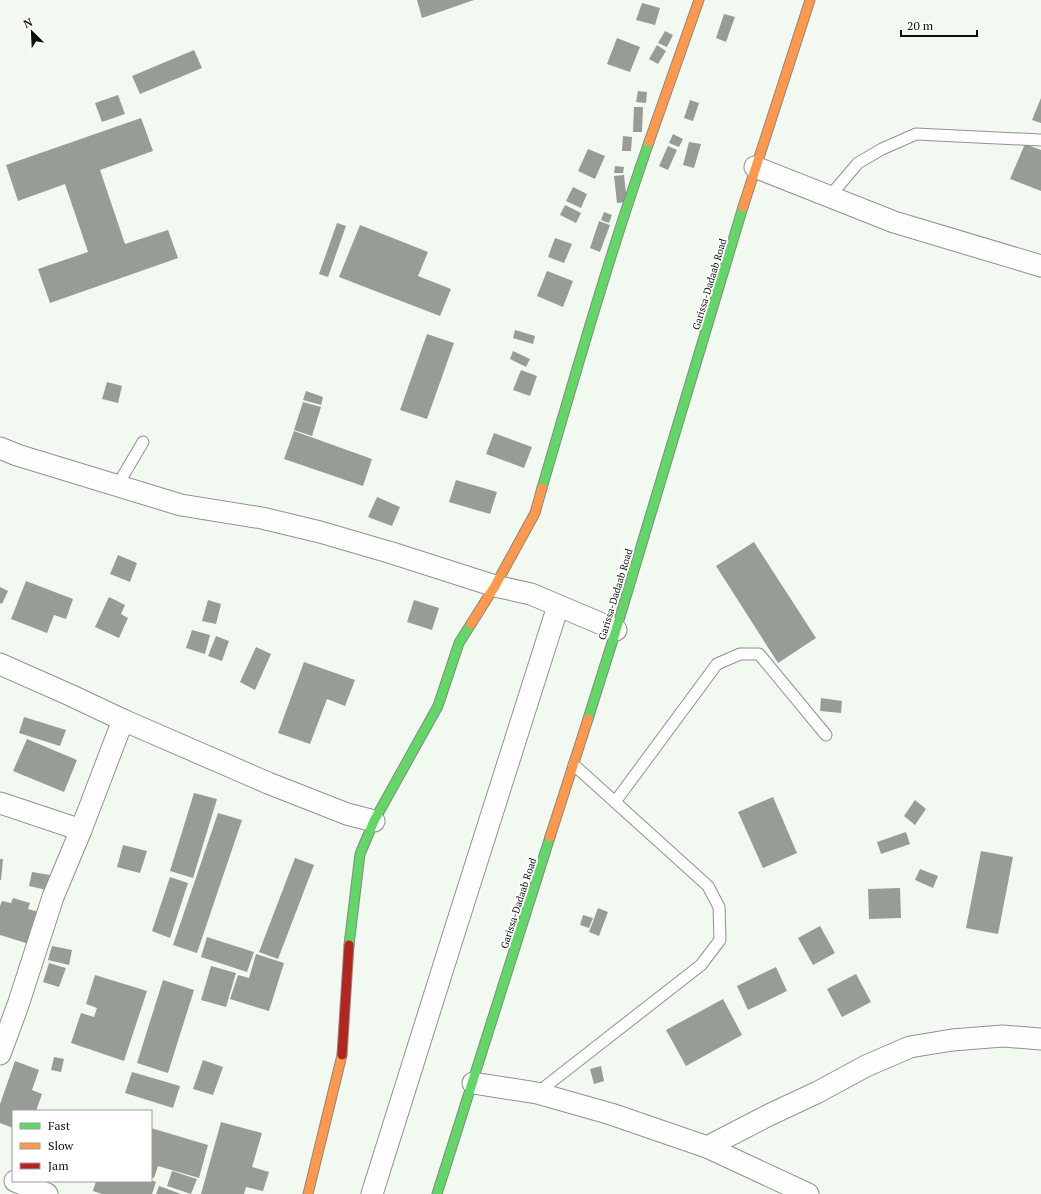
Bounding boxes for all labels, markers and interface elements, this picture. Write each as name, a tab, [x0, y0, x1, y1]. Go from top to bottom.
north arrow	[12, 12, 52, 52]
scale bar	[901, 12, 977, 38]
text: N	[21, 15, 35, 31]
text: 20 m	[907, 18, 934, 33]
street label: Garissa-Dadaab Road	[689, 237, 730, 331]
street label: Garissa-Dadaab Road	[595, 547, 636, 641]
street label: Garissa-Dadaab Road	[498, 856, 539, 950]
legend	[12, 1110, 152, 1182]
text: Fast	[48, 1118, 71, 1133]
text: Slow	[48, 1138, 74, 1153]
text: Jam	[48, 1158, 69, 1173]

